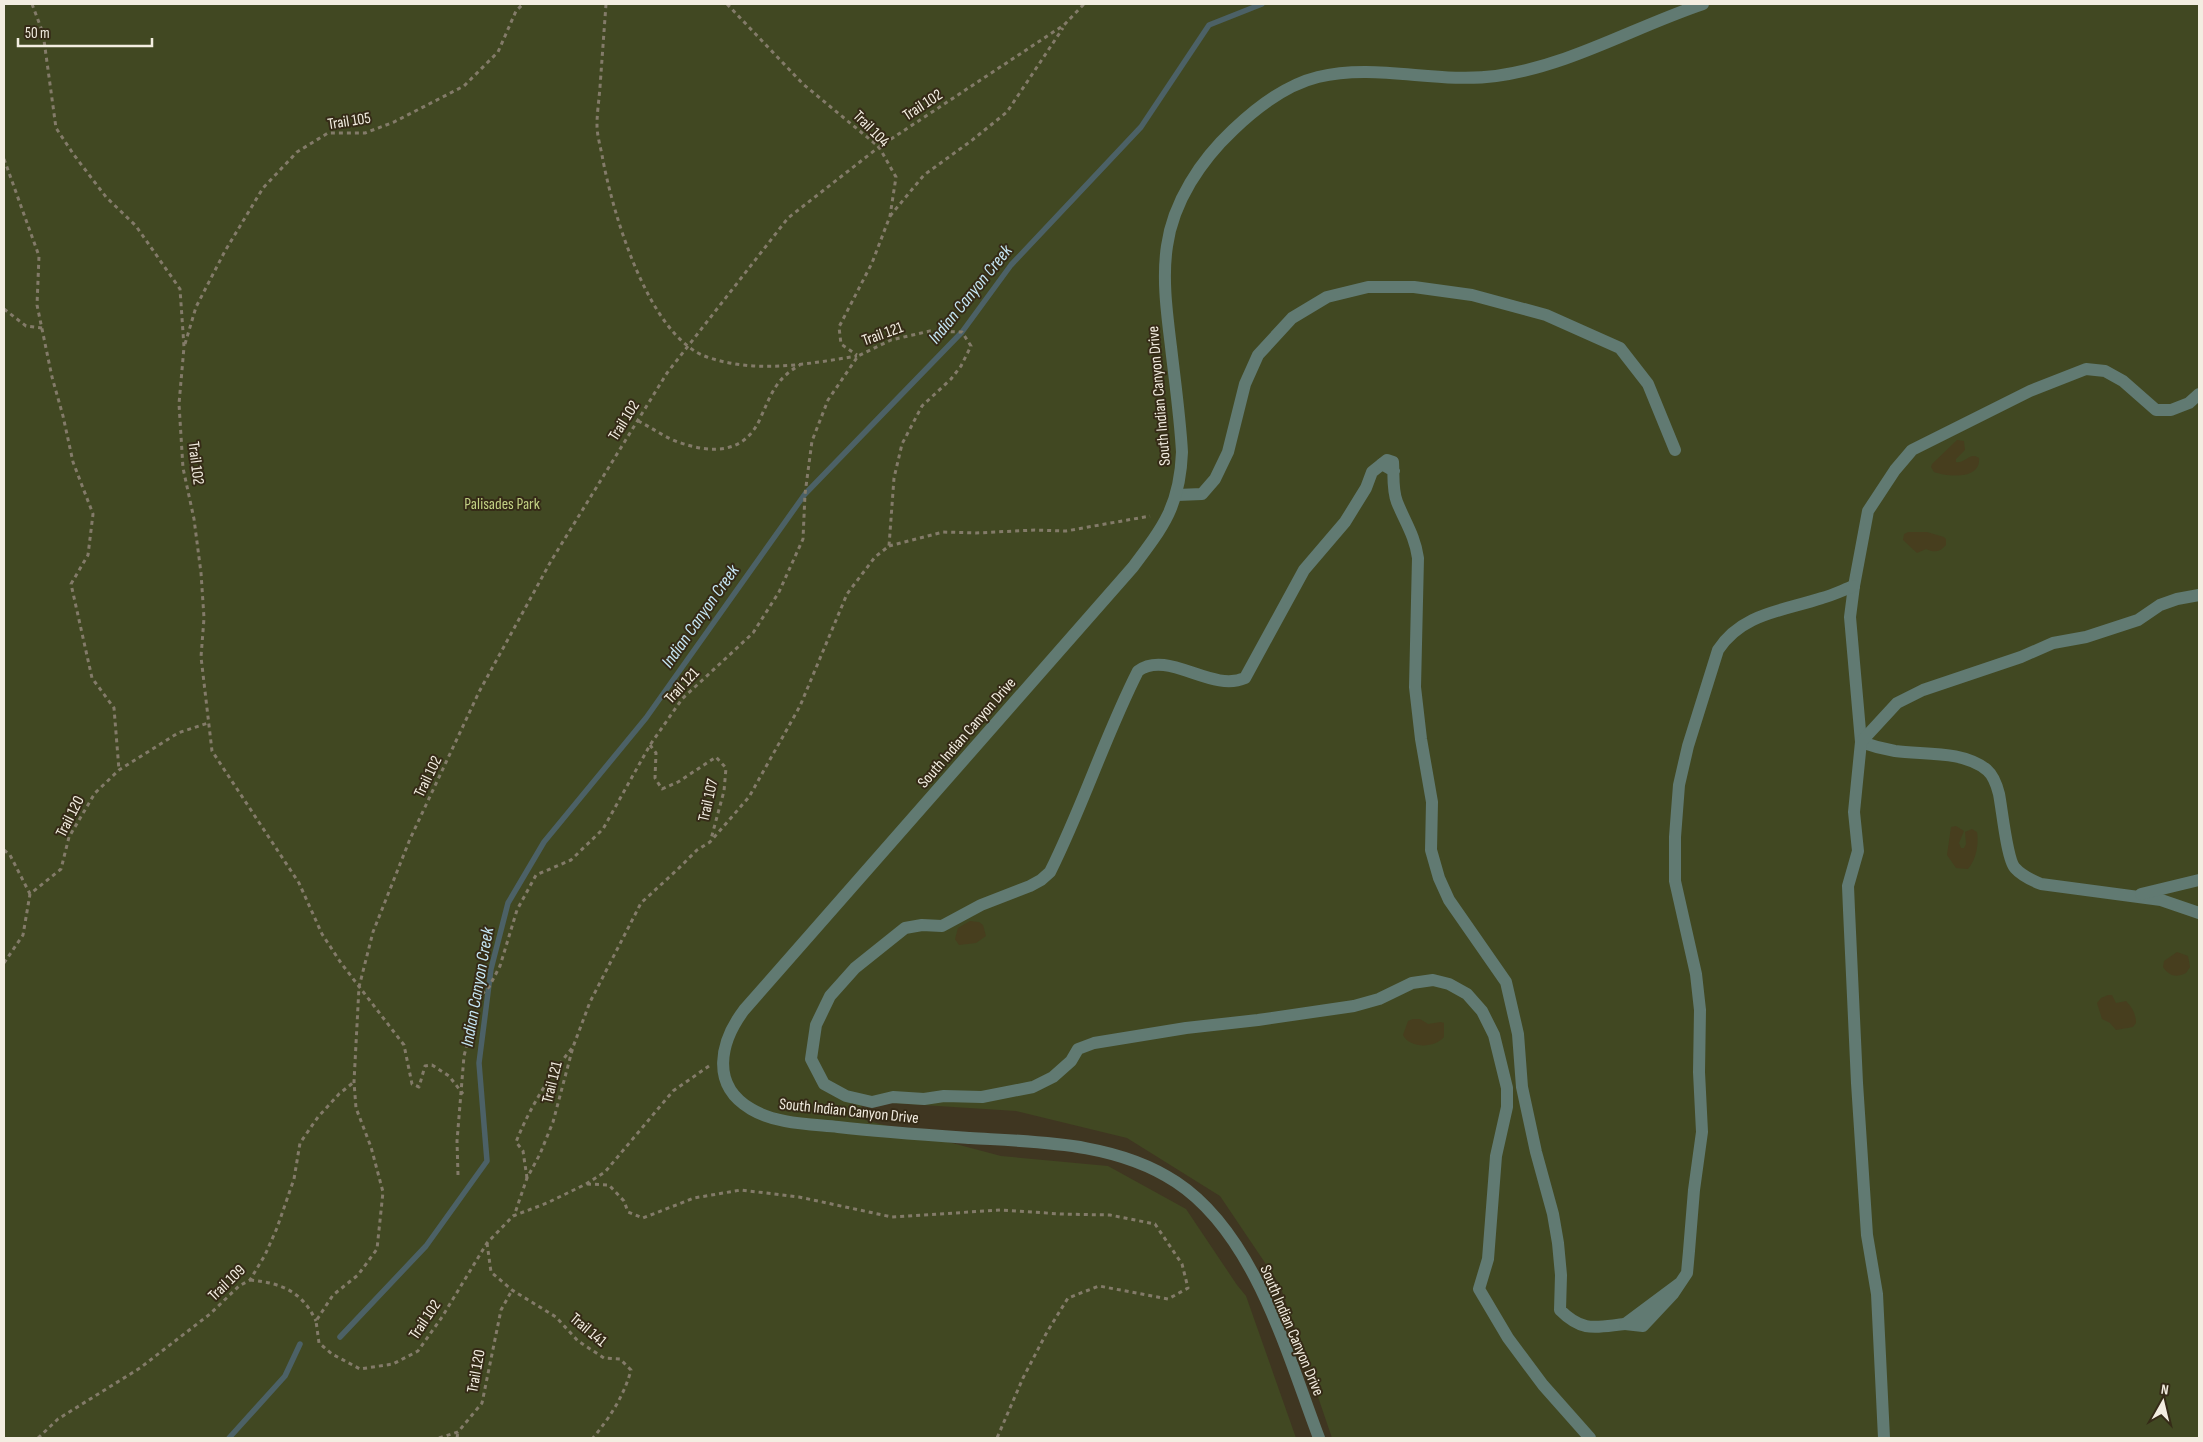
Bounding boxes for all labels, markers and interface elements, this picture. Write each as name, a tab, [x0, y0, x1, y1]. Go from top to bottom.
scale bar	[18, 15, 151, 47]
text: 50 m	[25, 24, 50, 43]
street label: Trail 102	[899, 85, 946, 125]
street label: Trail 104	[849, 107, 893, 151]
street label: Trail 105	[326, 109, 372, 134]
water label: Indian Canyon Creek	[924, 240, 1017, 348]
street label: Trail 121	[859, 318, 906, 351]
street label: South Indian Canyon Drive	[1144, 325, 1175, 467]
street label: Trail 102	[605, 397, 644, 444]
street label: Trail 102	[183, 440, 208, 486]
park label: Palisades Park	[464, 495, 540, 514]
water label: Indian Canyon Creek	[657, 560, 744, 672]
street label: Trail 121	[661, 664, 704, 708]
street label: South Indian Canyon Drive	[914, 674, 1020, 792]
street label: Trail 102	[410, 753, 446, 800]
street label: Trail 107	[694, 776, 723, 824]
street label: Trail 120	[52, 793, 89, 841]
water label: Indian Canyon Creek	[457, 924, 499, 1048]
street label: Trail 121	[538, 1059, 567, 1105]
street label: South Indian Canyon Drive	[778, 1095, 920, 1128]
street label: Trail 109	[205, 1261, 250, 1305]
street label: South Indian Canyon Drive	[1255, 1262, 1328, 1399]
street label: Trail 102	[405, 1296, 445, 1343]
street label: Trail 141	[566, 1309, 611, 1351]
street label: Trail 120	[463, 1348, 490, 1394]
north arrow	[2138, 1377, 2188, 1427]
text: N	[2160, 1381, 2170, 1399]

